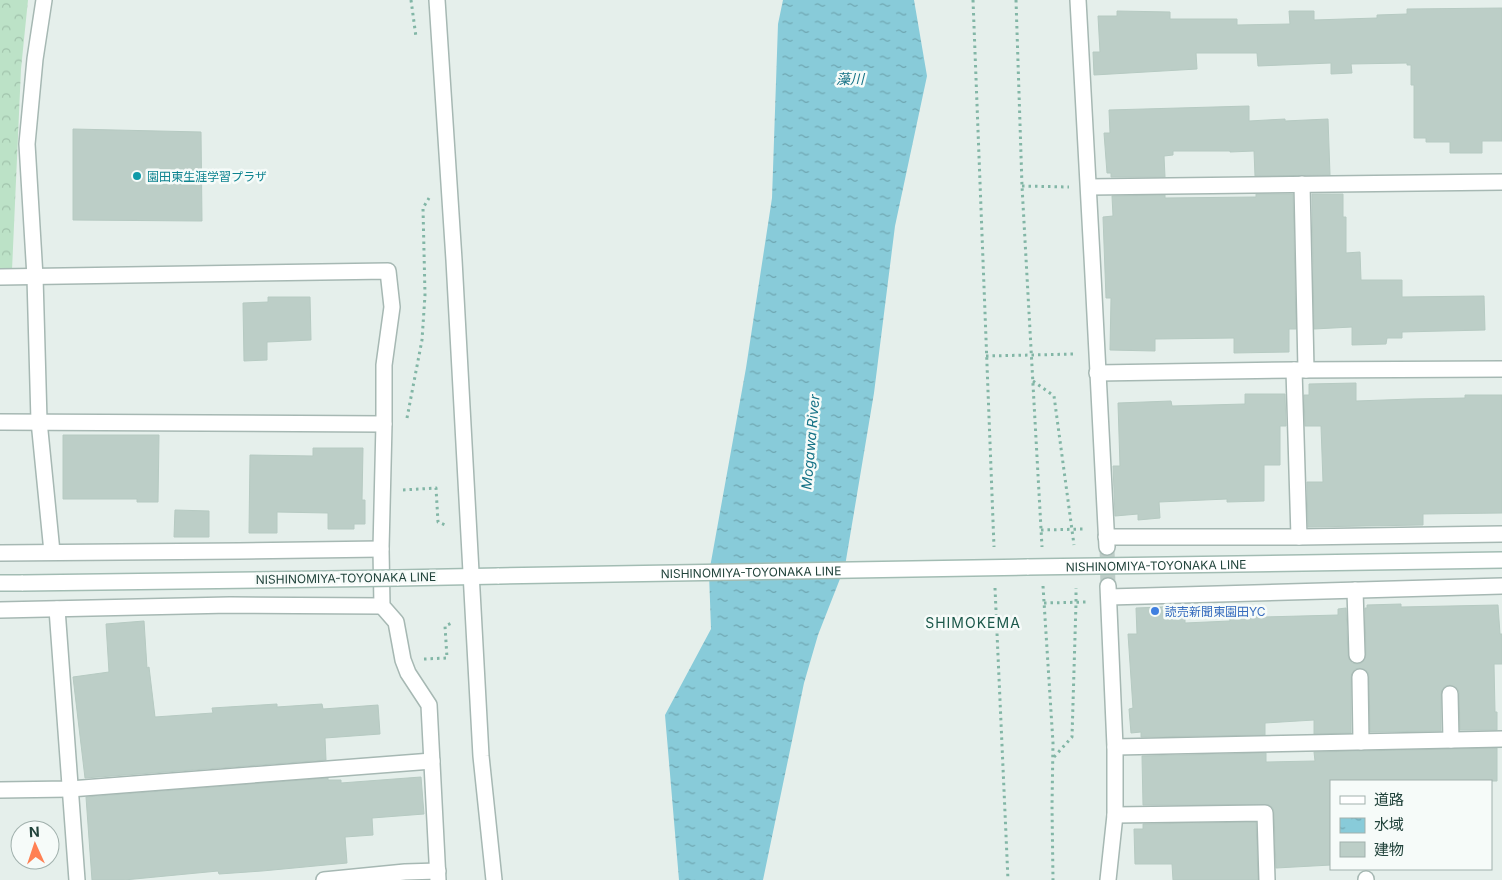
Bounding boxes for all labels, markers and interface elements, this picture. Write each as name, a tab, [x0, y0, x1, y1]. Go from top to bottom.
water label: 藻川	[836, 70, 866, 87]
place label: 園田東生涯学習プラザ	[147, 169, 267, 184]
marker: 園田東生涯学習プラザ	[131, 170, 143, 182]
water label: Mogawa River	[797, 393, 823, 490]
street label: NISHINOMIYA-TOYONAKA LINE	[1066, 556, 1246, 574]
street label: NISHINOMIYA-TOYONAKA LINE	[661, 563, 841, 581]
street label: NISHINOMIYA-TOYONAKA LINE	[256, 569, 436, 587]
place label: 読売新聞東園田YC	[1165, 604, 1266, 619]
marker: 読売新聞東園田YC	[1149, 605, 1161, 617]
district label: SHIMOKEMA	[925, 614, 1021, 631]
legend	[1330, 780, 1492, 870]
text: 道路	[1374, 790, 1404, 809]
text: 水域	[1374, 815, 1404, 834]
north arrow	[10, 820, 60, 870]
text: N	[29, 823, 40, 840]
text: 建物	[1374, 840, 1404, 859]

